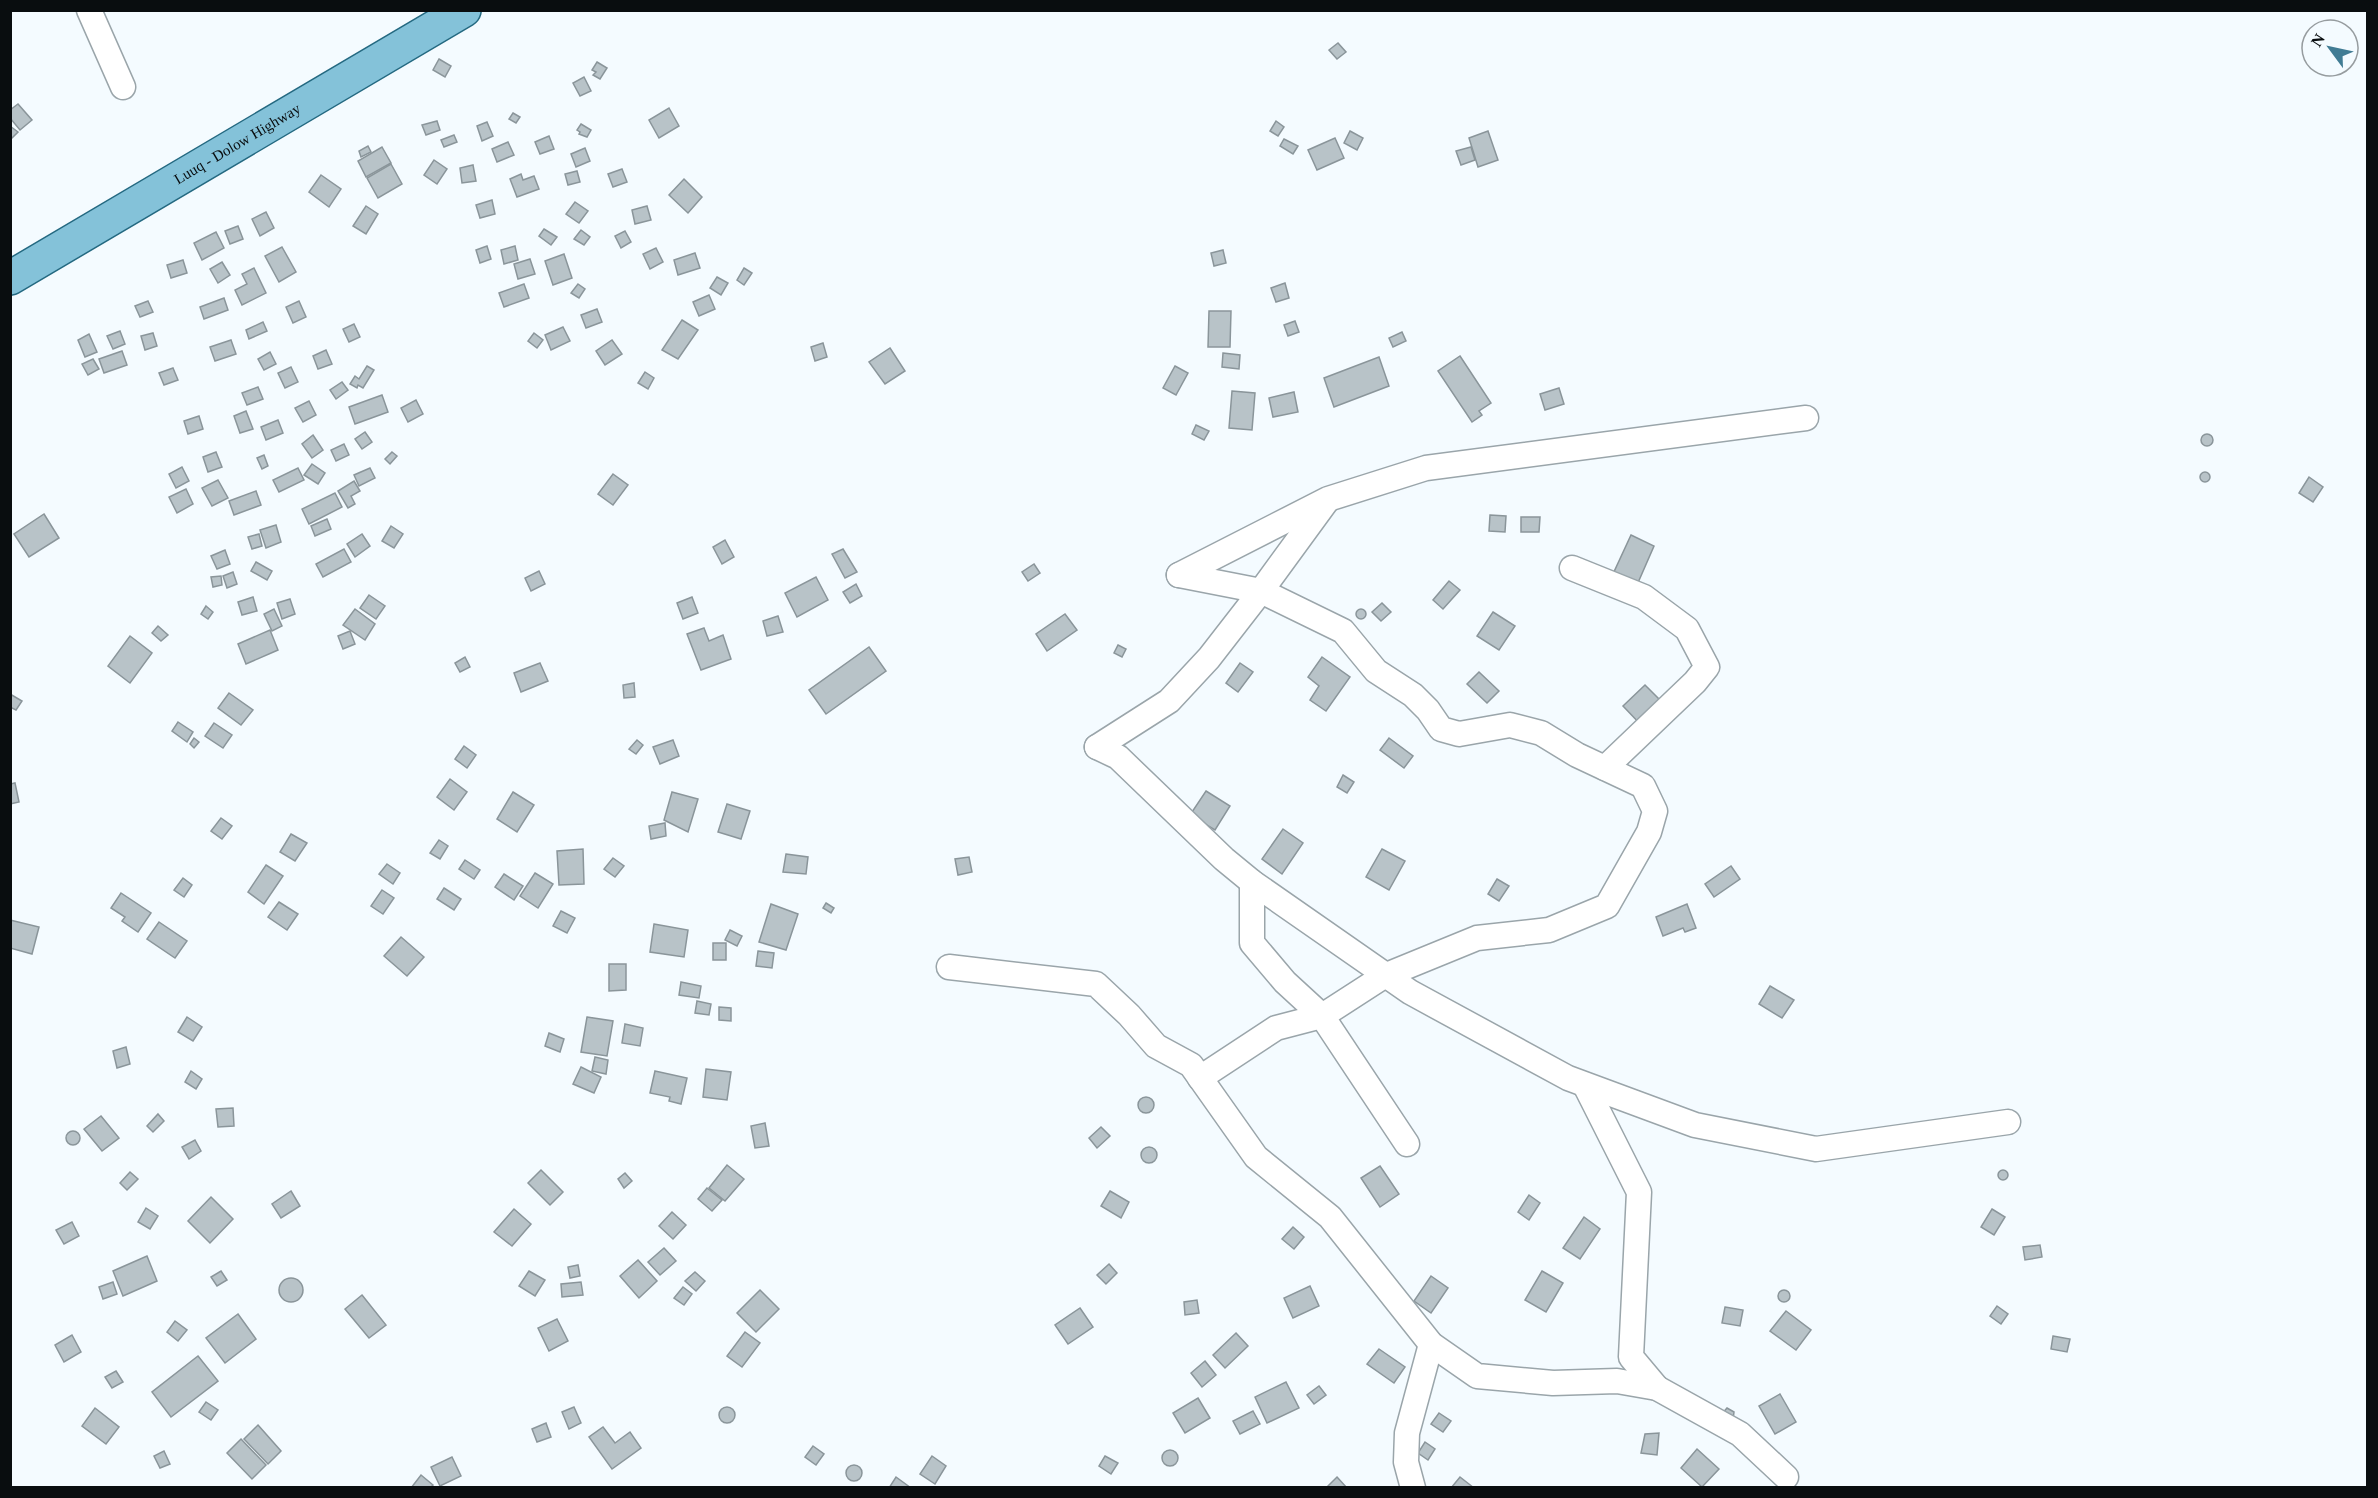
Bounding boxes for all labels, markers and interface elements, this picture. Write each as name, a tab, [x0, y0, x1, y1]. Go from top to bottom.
north arrow	[2300, 18, 2360, 78]
text: N	[2308, 30, 2328, 50]
street label: Luuq - Dolow Highway	[171, 100, 304, 187]

